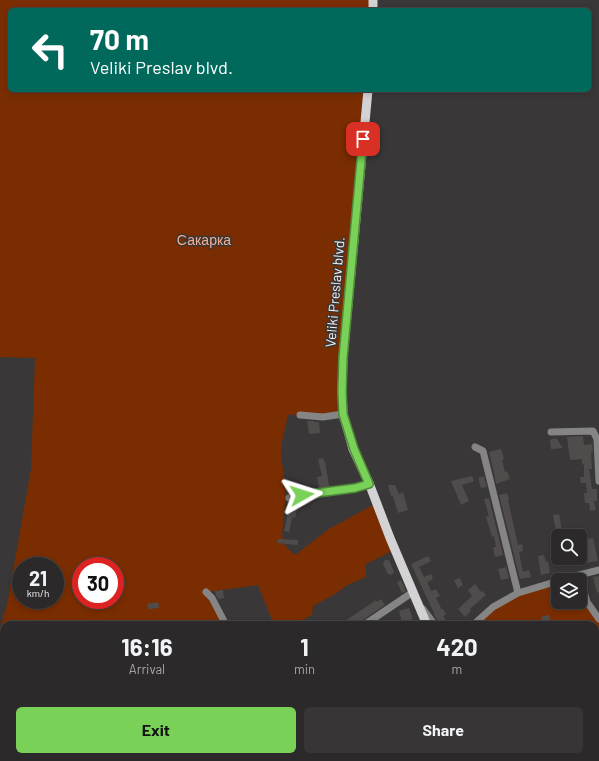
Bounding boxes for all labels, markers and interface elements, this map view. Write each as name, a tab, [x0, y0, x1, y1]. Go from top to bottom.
text: 70 m	[90, 22, 149, 56]
icon: left	[24, 24, 76, 76]
text: Veliki Preslav blvd.	[90, 56, 233, 78]
pin	[346, 122, 380, 156]
icon: arrive	[352, 128, 374, 150]
park label: Сакарка	[177, 231, 231, 248]
street label: Veliki Preslav blvd.	[321, 236, 348, 348]
position arrow	[281, 474, 323, 516]
map controls	[551, 529, 587, 609]
button: search	[551, 529, 587, 565]
speed limit sign: 30	[72, 557, 124, 609]
text: 21	[29, 566, 47, 590]
button: layers	[551, 573, 587, 609]
text: km/h	[27, 587, 49, 599]
text: 16:16	[121, 632, 173, 661]
text: 1	[300, 632, 309, 661]
text: 420	[436, 632, 478, 661]
text: Arrival	[129, 661, 165, 677]
text: min	[294, 661, 315, 677]
text: m	[452, 661, 462, 677]
button: Exit	[16, 707, 296, 753]
button: Share	[304, 707, 583, 753]

